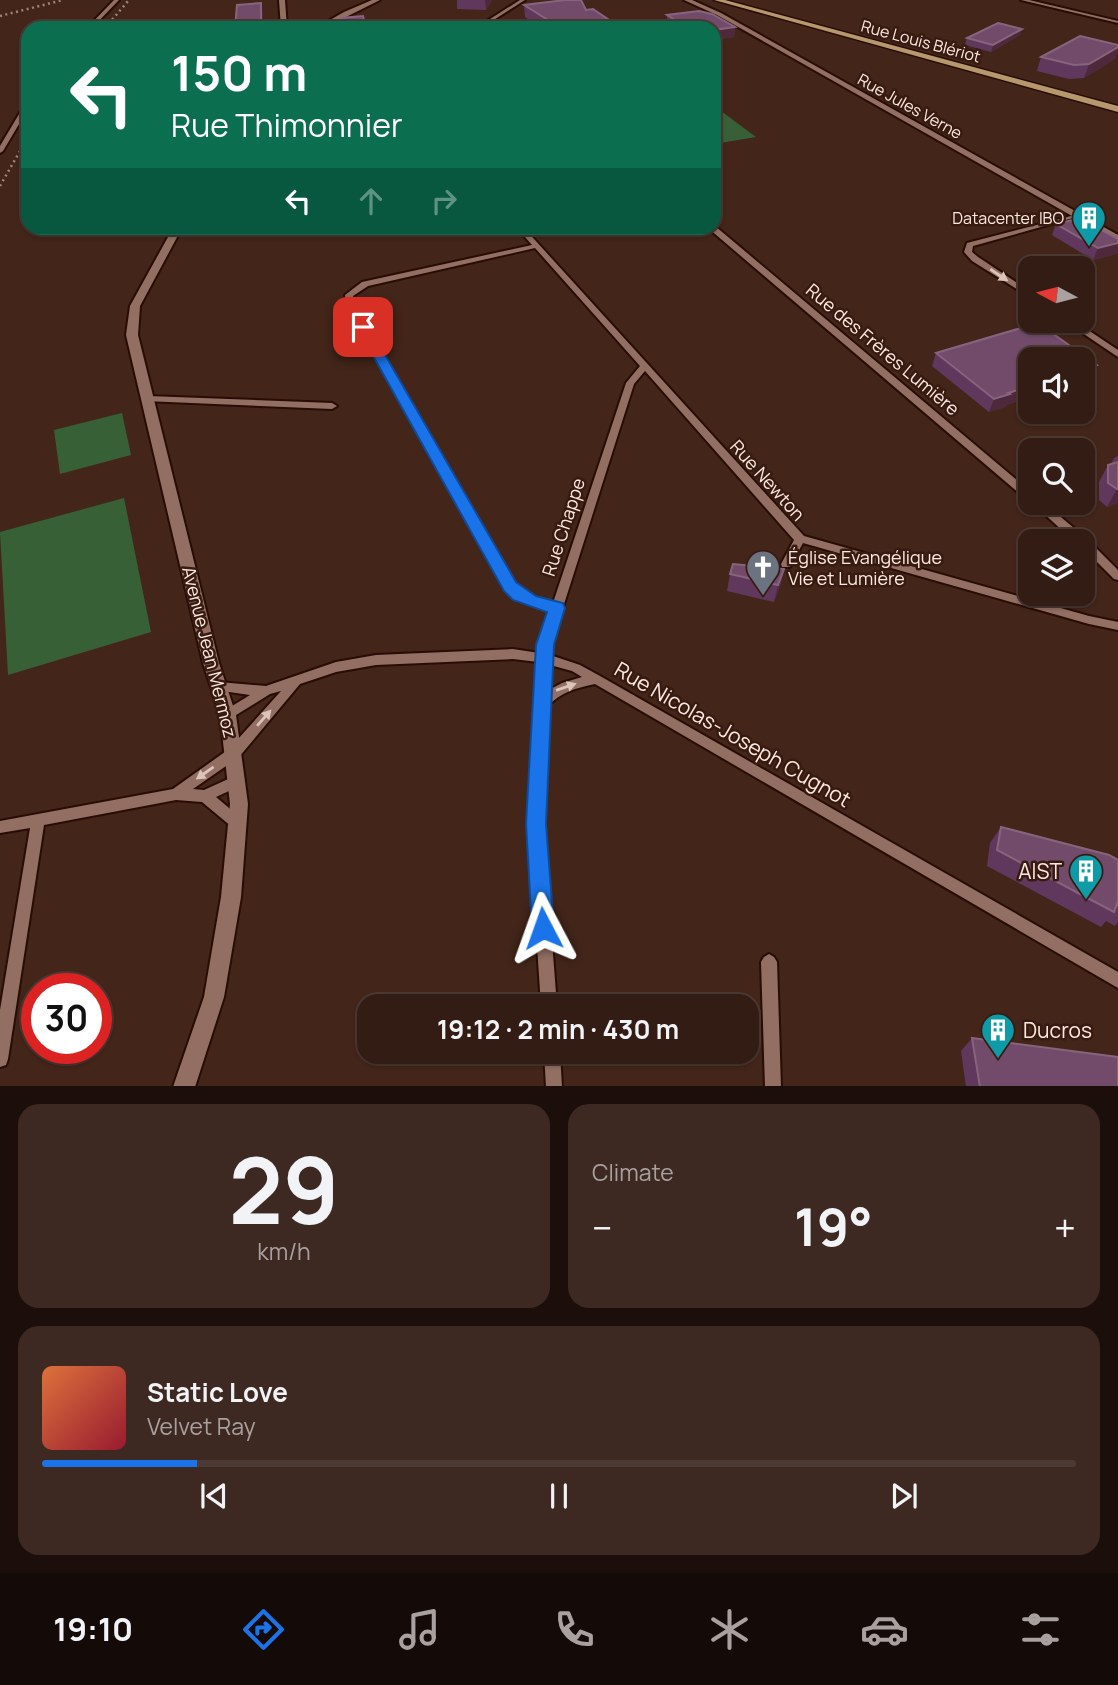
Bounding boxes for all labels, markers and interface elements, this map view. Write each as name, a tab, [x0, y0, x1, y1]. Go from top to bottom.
street label: Rue Louis Blériot	[859, 14, 983, 68]
text: 150 m	[171, 39, 307, 106]
icon: left	[56, 49, 147, 140]
street label: Rue Jules Verne	[854, 68, 966, 144]
text: Rue Thimonnier	[171, 103, 403, 147]
icon: left	[279, 182, 317, 220]
icon: ahead	[352, 182, 390, 220]
icon: right	[425, 182, 463, 220]
building icon: Datacenter IBO	[1070, 199, 1108, 248]
place label: Datacenter IBO	[952, 207, 1064, 229]
north arrow	[1018, 256, 1096, 332]
map controls	[1018, 256, 1095, 606]
one-way arrow	[989, 268, 1008, 281]
street label: Rue des Frères Lumière	[801, 278, 965, 420]
pin	[333, 297, 393, 357]
icon: arrive	[344, 308, 382, 346]
button: sound	[1018, 347, 1095, 424]
street label: Rue Newton	[725, 435, 811, 525]
button: search	[1018, 438, 1095, 515]
street label: Rue Chappe	[536, 475, 590, 579]
button: layers	[1018, 529, 1095, 606]
place label: Église Evangélique Vie et Lumière	[788, 545, 942, 590]
church icon: Église Evangélique Vie et Lumière	[744, 548, 782, 597]
street label: Avenue Jean Mermoz	[177, 564, 243, 740]
street label: Rue Nicolas-Joseph Cugnot	[610, 655, 856, 813]
one-way arrow	[555, 681, 576, 692]
one-way arrow	[256, 709, 272, 727]
one-way arrow	[196, 766, 214, 780]
building icon: AIST	[1067, 852, 1105, 901]
place label: AIST	[1018, 857, 1062, 885]
position arrow	[506, 891, 580, 965]
speed limit sign: 30	[21, 973, 112, 1064]
text: 19:12 · 2 min · 430 m	[437, 1011, 679, 1047]
building icon: Ducros	[979, 1011, 1017, 1060]
place label: Ducros	[1023, 1016, 1092, 1044]
text: 29	[229, 1127, 339, 1251]
text: Climate	[592, 1156, 674, 1188]
text: 19°	[794, 1191, 873, 1262]
text: −	[592, 1201, 613, 1253]
text: +	[1054, 1201, 1076, 1253]
text: km/h	[257, 1235, 311, 1267]
text: Static Love	[147, 1374, 288, 1410]
text: Velvet Ray	[147, 1410, 256, 1442]
icon: previous	[195, 1477, 233, 1515]
icon: pause	[540, 1477, 578, 1515]
icon: next	[885, 1477, 923, 1515]
icon: directions	[239, 1605, 288, 1654]
icon: music	[395, 1605, 444, 1654]
icon: phone	[550, 1605, 599, 1654]
icon: climate	[705, 1605, 754, 1654]
icon: car	[860, 1605, 909, 1654]
icon: filters	[1016, 1605, 1065, 1654]
text: 19:10	[53, 1607, 133, 1651]

